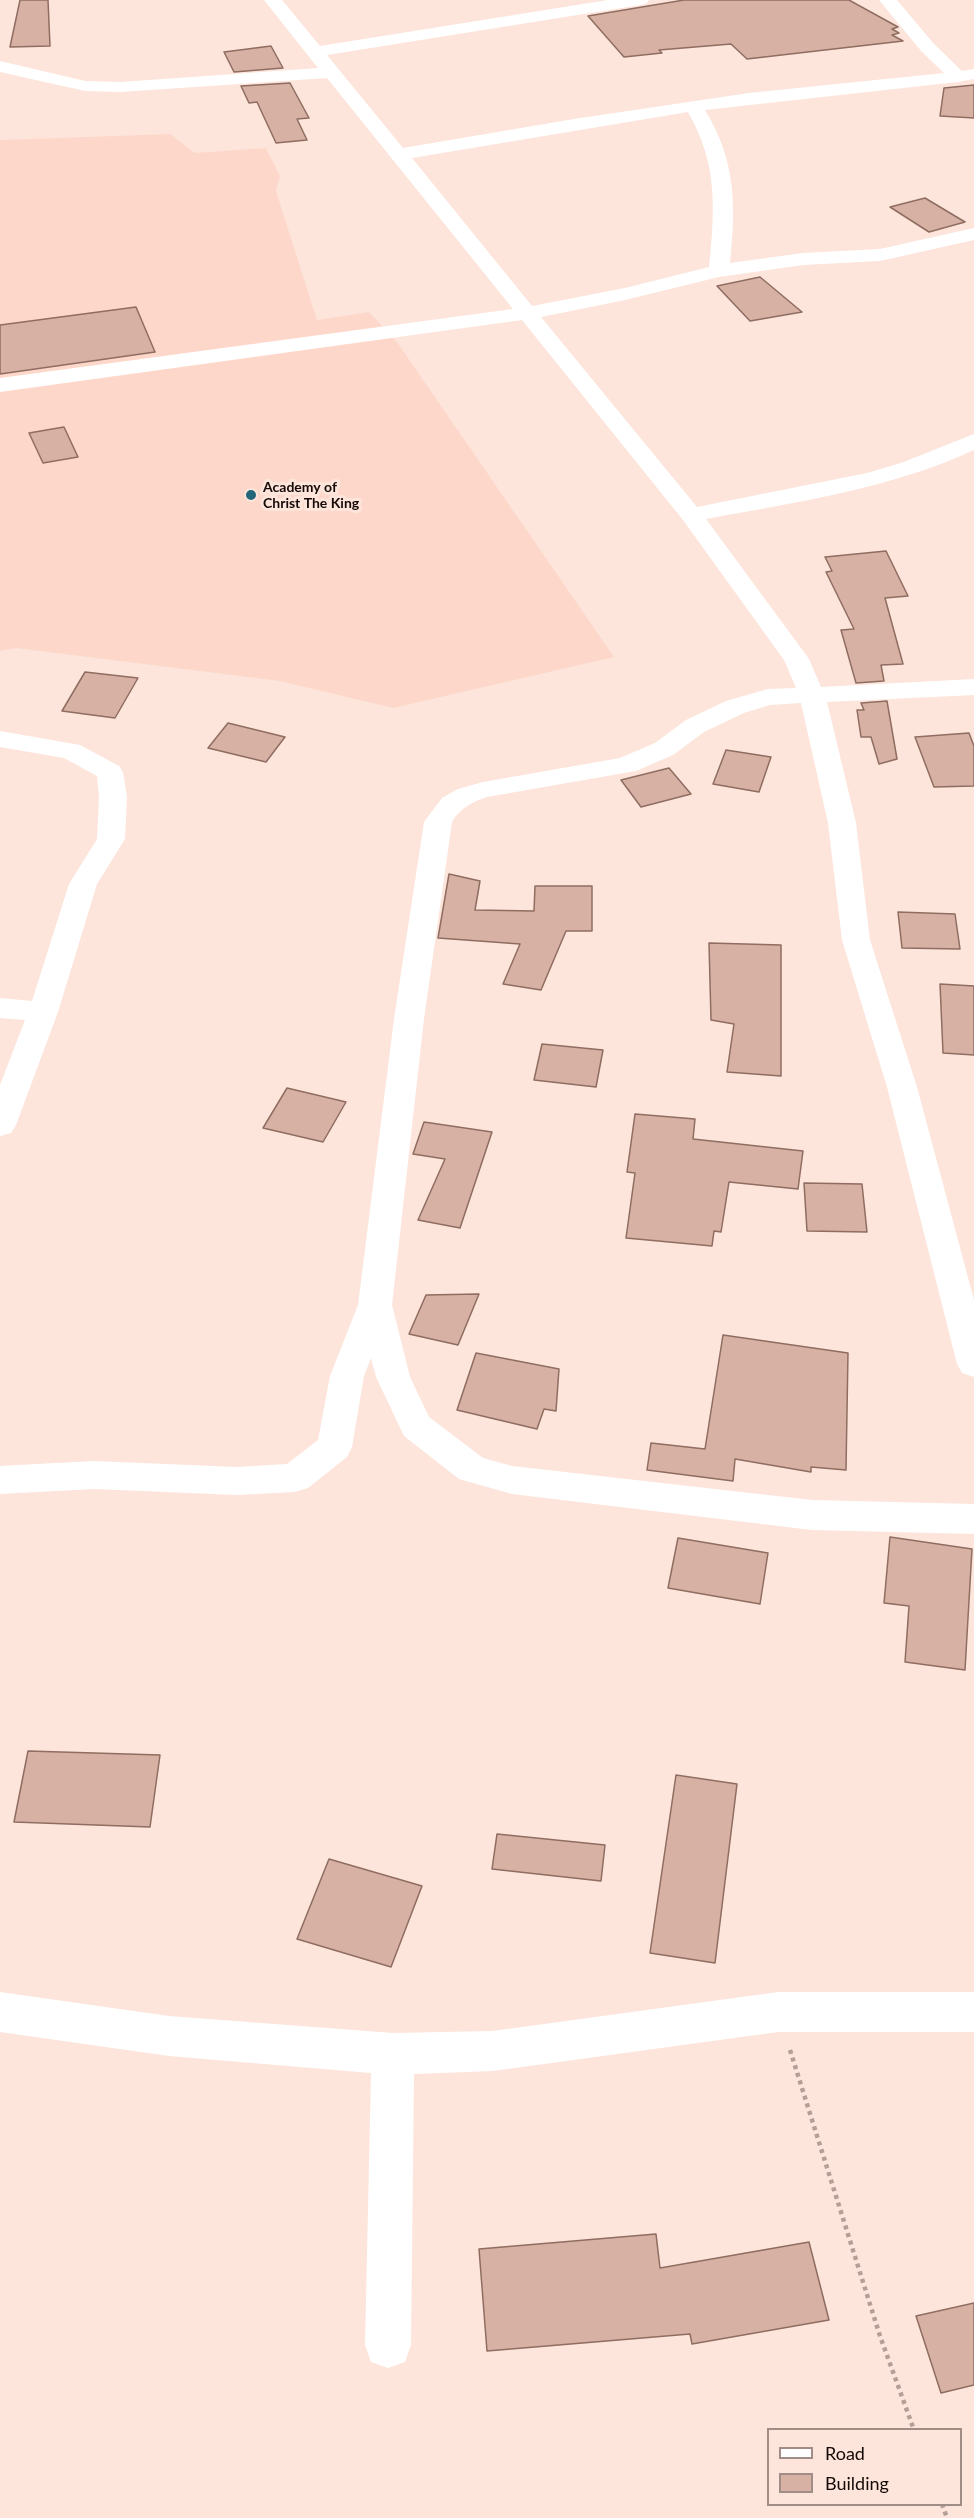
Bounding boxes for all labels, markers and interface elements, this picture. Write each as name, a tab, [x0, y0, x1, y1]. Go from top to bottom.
place label: Academy of Christ The King	[263, 479, 359, 512]
marker: Academy of Christ The King	[244, 488, 258, 502]
legend	[767, 2428, 962, 2506]
text: Road	[825, 2442, 865, 2464]
text: Building	[825, 2472, 889, 2494]

